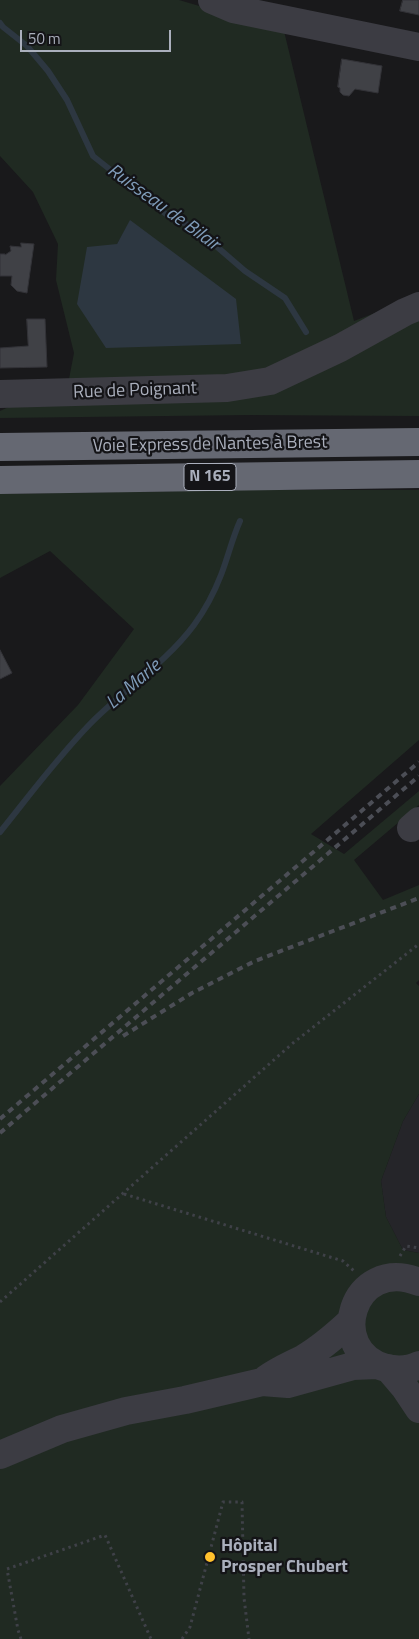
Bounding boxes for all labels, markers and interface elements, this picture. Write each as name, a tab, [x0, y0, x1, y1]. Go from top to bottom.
scale bar	[22, 20, 174, 52]
text: 50 m	[28, 27, 61, 50]
water label: Ruisseau de Bilair	[102, 160, 224, 256]
street label: Rue de Poignant	[73, 378, 197, 404]
street label: Voie Express de Nantes à Brest	[92, 432, 328, 458]
road number: N 165	[184, 464, 236, 491]
water label: La Marle	[102, 655, 166, 715]
place label: Hôpital Prosper Chubert	[221, 1536, 348, 1578]
marker: Hôpital Prosper Chubert	[203, 1550, 217, 1564]

